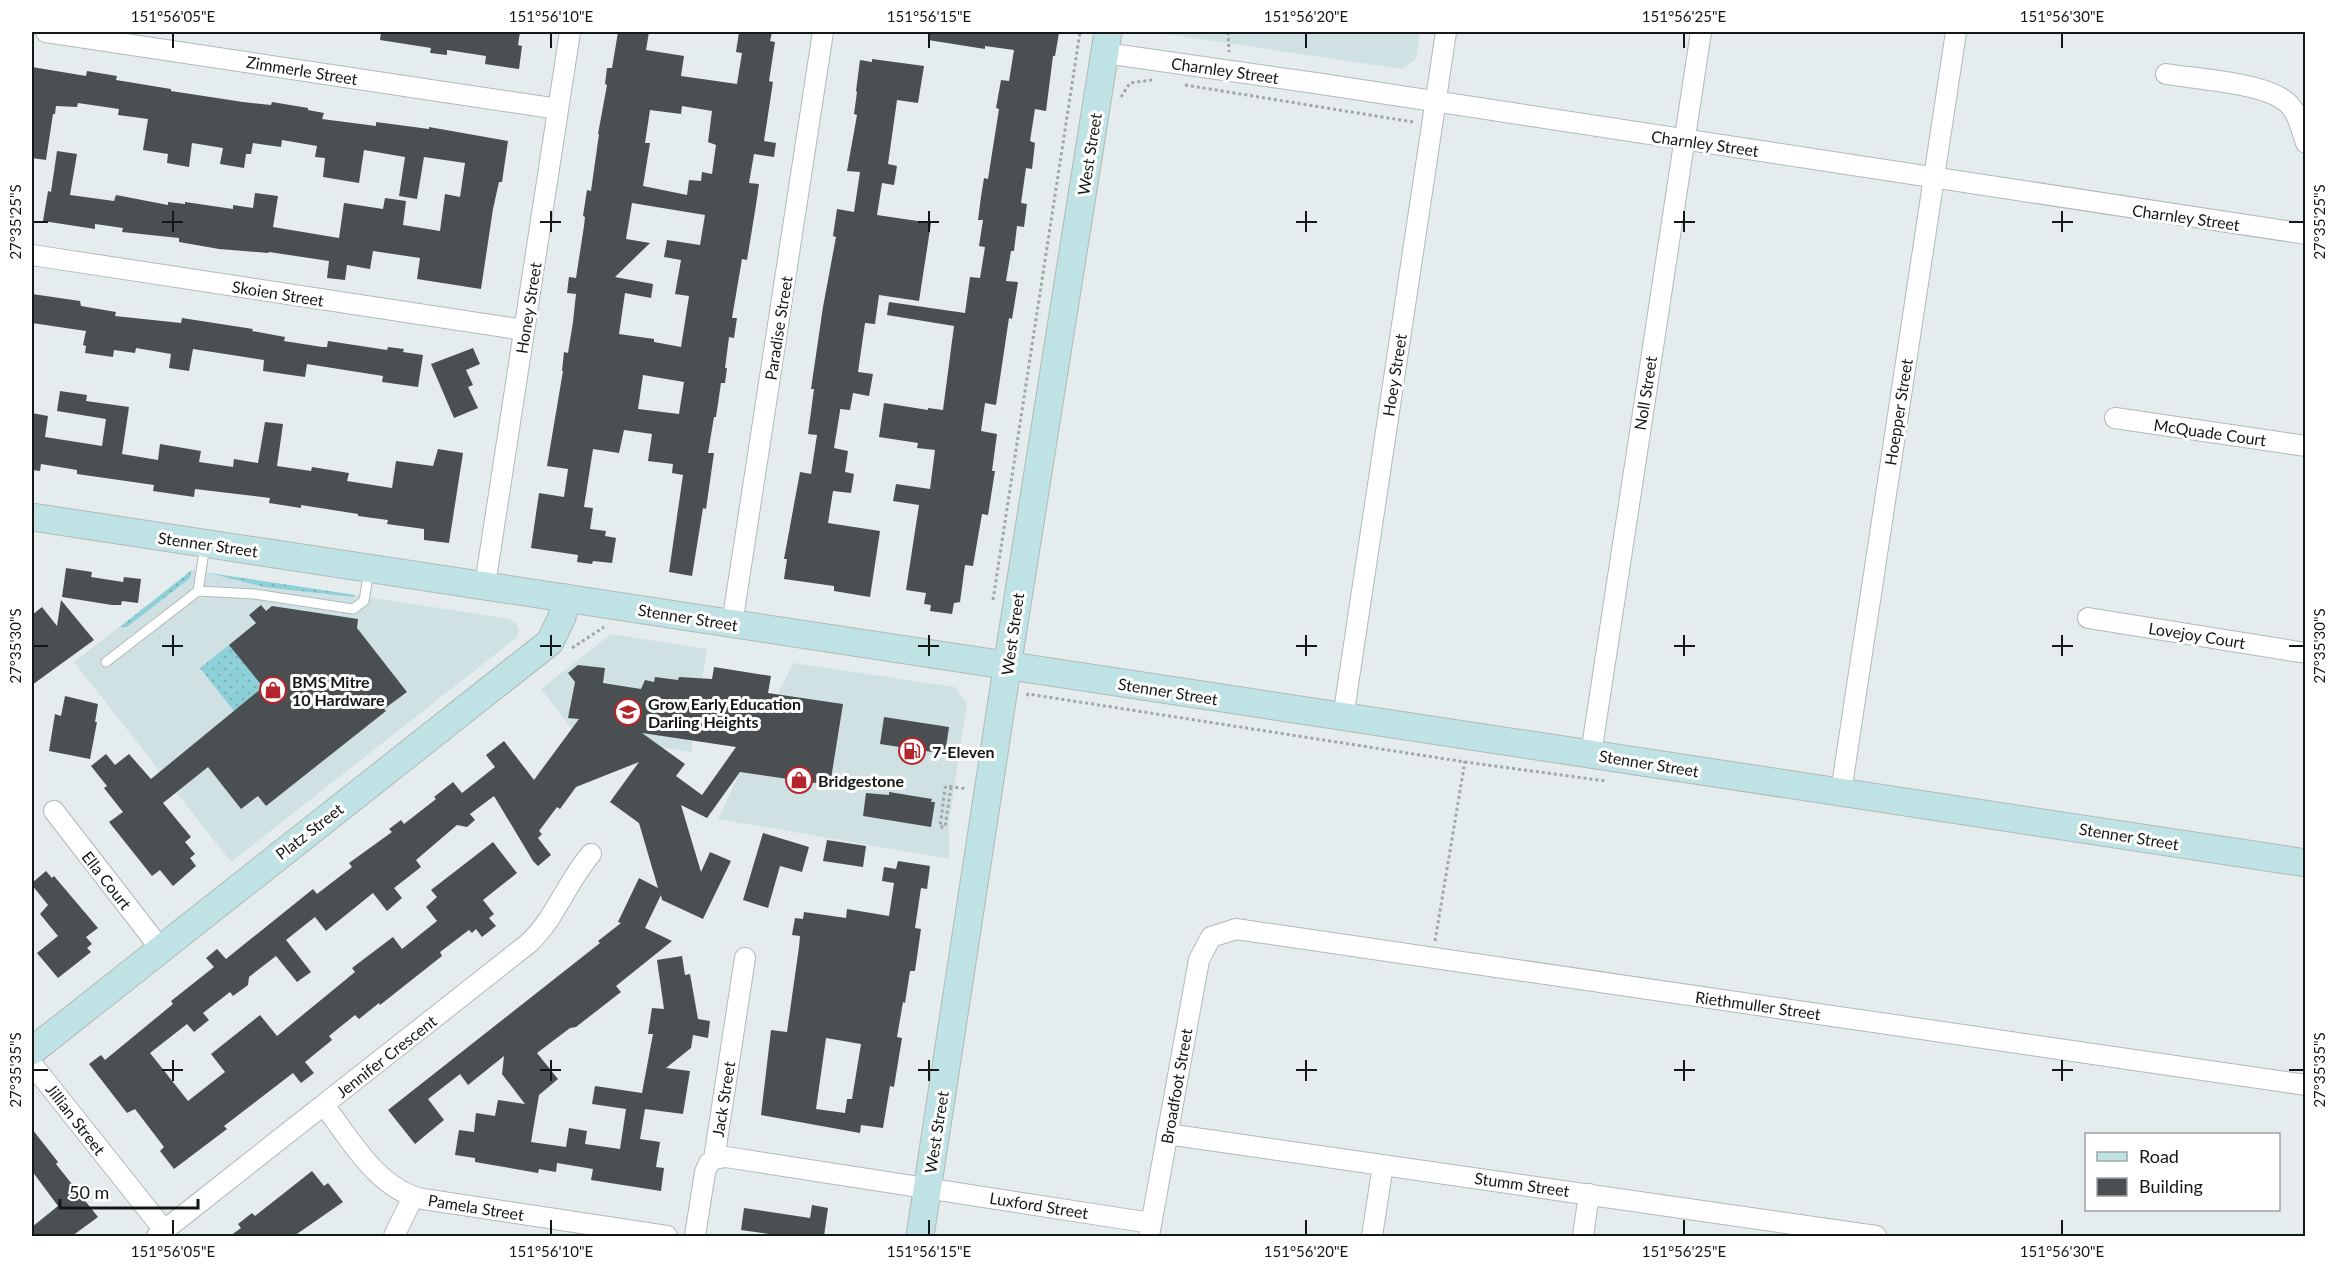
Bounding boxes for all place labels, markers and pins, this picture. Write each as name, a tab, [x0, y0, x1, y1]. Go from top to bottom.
place label: BMS Mitre 10 Hardware	[292, 672, 385, 709]
shop icon: BMS Mitre 10 Hardware	[258, 675, 288, 705]
place label: Grow Early Education Darling Heights	[648, 694, 801, 731]
school or university icon: Grow Early Education Darling Heights	[613, 697, 643, 727]
fuel station icon: 7-Eleven	[897, 736, 927, 766]
place label: 7-Eleven	[932, 742, 995, 761]
shop icon: Bridgestone	[784, 765, 814, 795]
place label: Bridgestone	[818, 771, 904, 790]

